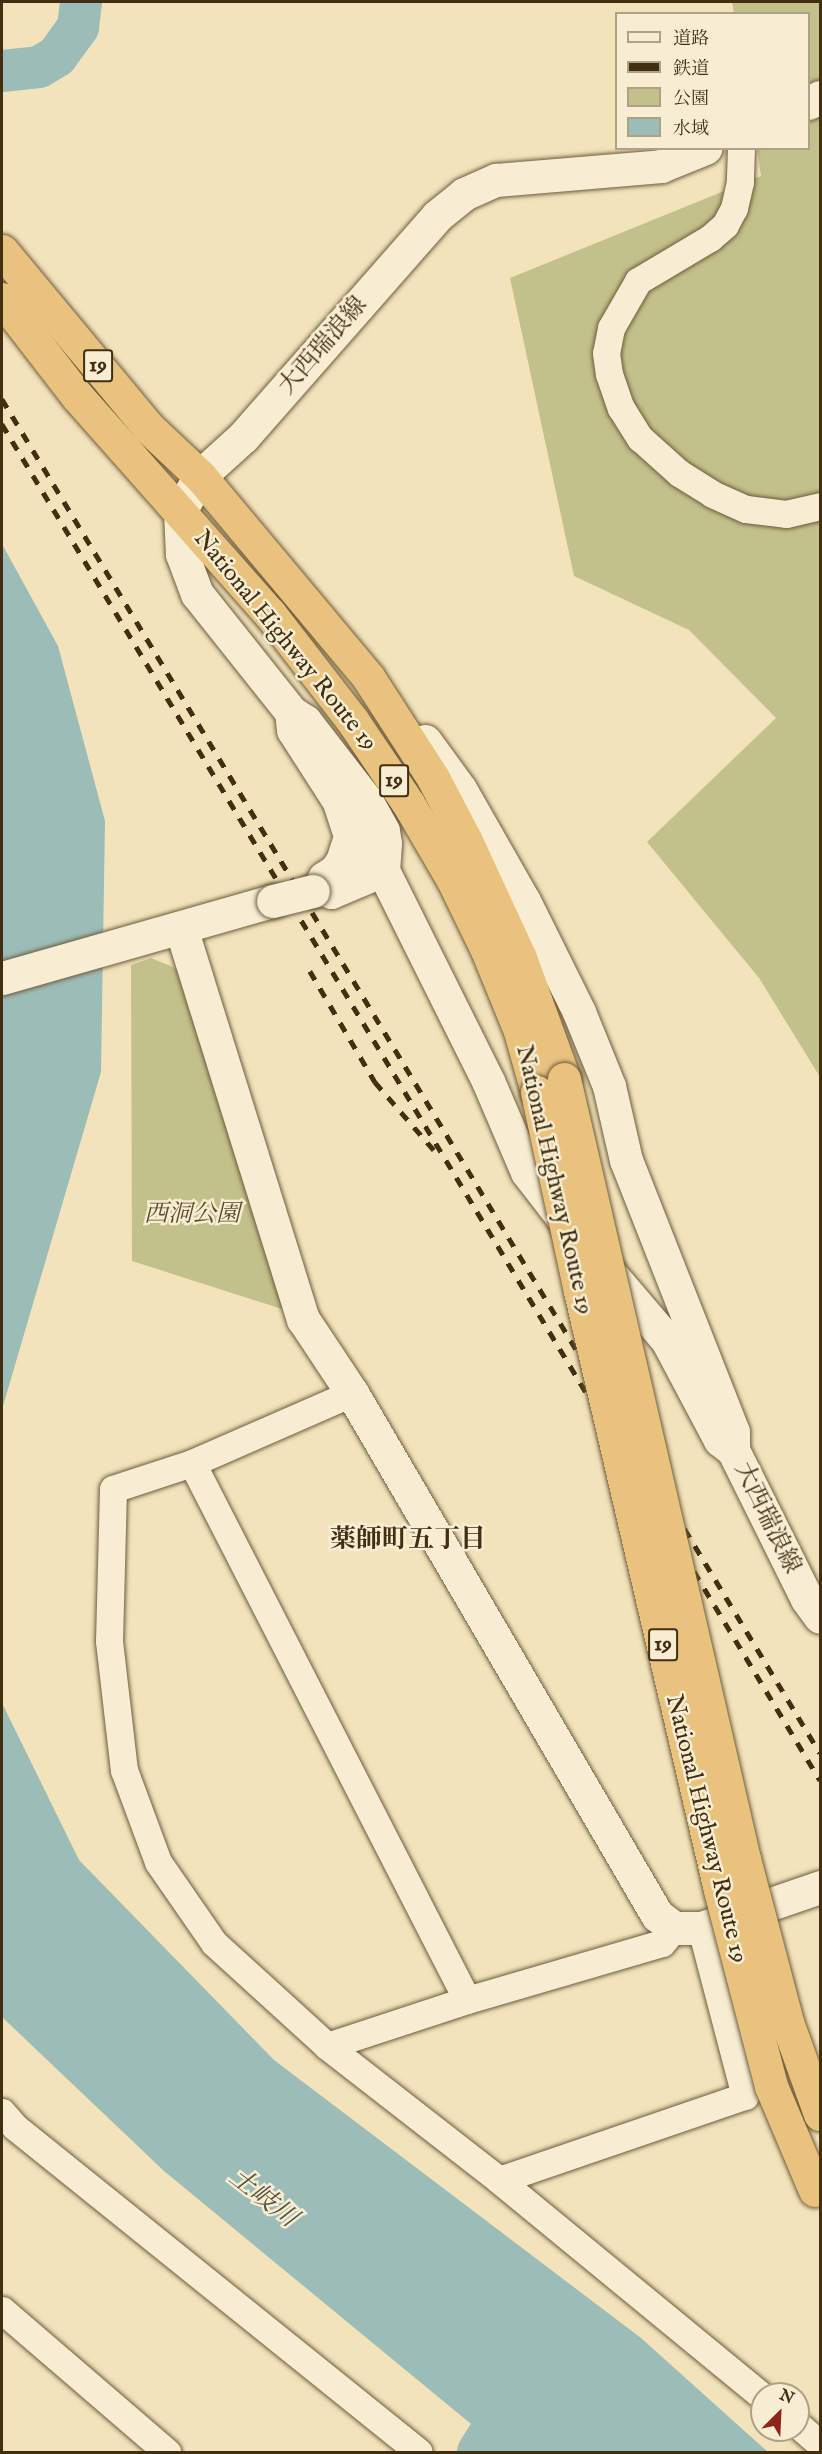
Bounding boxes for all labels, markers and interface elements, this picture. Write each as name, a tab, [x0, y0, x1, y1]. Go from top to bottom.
legend	[615, 12, 810, 150]
text: 道路	[673, 28, 709, 51]
text: 鉄道	[673, 58, 709, 81]
text: 公園	[673, 88, 709, 111]
text: 水域	[673, 118, 709, 141]
street label: 大西瑞浪線	[273, 291, 373, 401]
road number: 19	[83, 347, 113, 385]
street label: National Highway Route 19	[187, 525, 383, 757]
road number: 19	[379, 762, 409, 800]
street label: National Highway Route 19	[509, 1043, 599, 1317]
park label: 西洞公園	[144, 1201, 240, 1229]
street label: 大西瑞浪線	[728, 1458, 806, 1578]
district label: 薬師町五丁目	[330, 1524, 486, 1556]
road number: 19	[648, 1626, 678, 1664]
street label: National Highway Route 19	[659, 1692, 753, 1966]
water label: 土岐川	[223, 2162, 303, 2234]
north arrow	[750, 2382, 810, 2442]
text: N	[776, 2385, 797, 2409]

